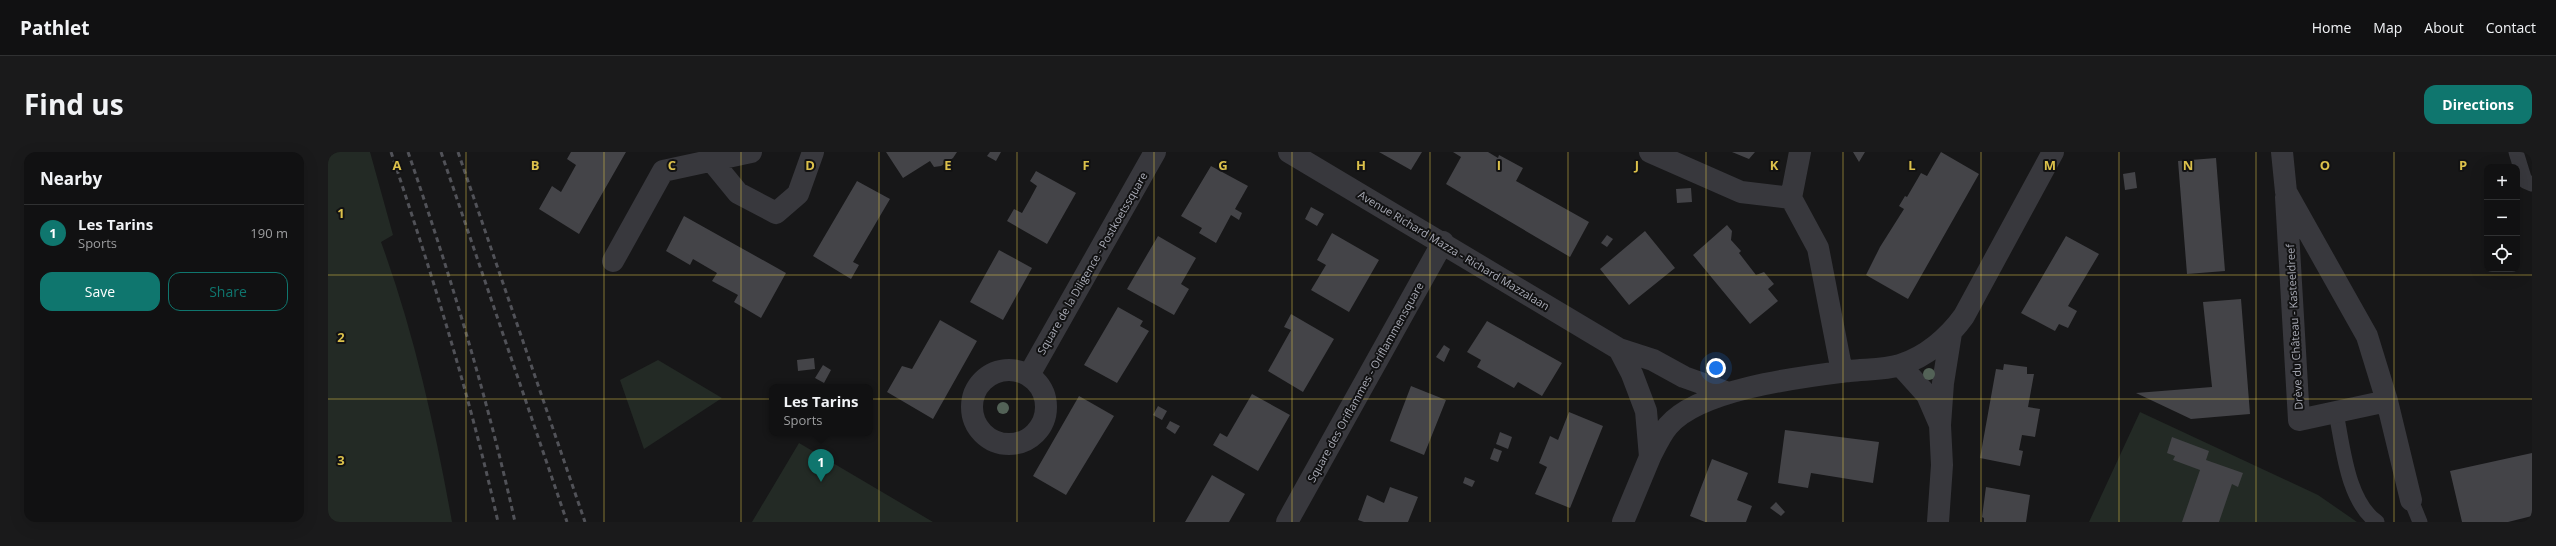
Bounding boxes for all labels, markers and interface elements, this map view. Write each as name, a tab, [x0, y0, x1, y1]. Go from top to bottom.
text: Pathlet	[20, 15, 89, 41]
text: Home	[2312, 18, 2351, 37]
text: Map	[2373, 18, 2402, 37]
text: About	[2424, 18, 2464, 37]
text: Contact	[2486, 18, 2536, 37]
text: Find us	[24, 85, 124, 123]
button: Directions	[2424, 85, 2532, 124]
text: A	[393, 156, 402, 174]
text: B	[531, 156, 540, 174]
text: C	[668, 156, 676, 174]
text: D	[805, 156, 815, 174]
text: E	[944, 156, 952, 174]
text: F	[1082, 156, 1090, 174]
text: G	[1218, 156, 1228, 174]
text: H	[1356, 156, 1366, 174]
text: I	[1497, 156, 1501, 174]
text: J	[1634, 156, 1639, 174]
text: K	[1770, 156, 1779, 174]
text: L	[1908, 156, 1916, 174]
text: M	[2044, 156, 2056, 174]
text: N	[2183, 156, 2193, 174]
text: O	[2320, 156, 2330, 174]
text: P	[2459, 156, 2467, 174]
map controls	[2484, 164, 2520, 272]
button: +	[2484, 164, 2520, 200]
text: Nearby	[40, 167, 102, 190]
street label: Square de la Diligence - Postkoetssquare	[1033, 169, 1151, 357]
street label: Avenue Richard Mazza - Richard Mazzalaan	[1356, 187, 1552, 313]
button: −	[2484, 200, 2520, 236]
text: 1	[337, 204, 345, 222]
text: Les Tarins	[78, 214, 153, 234]
text: 1	[49, 224, 57, 242]
text: 190 m	[250, 224, 288, 242]
text: Sports	[78, 234, 117, 252]
button: locate	[2484, 236, 2520, 272]
street label: Drève du Château - Kasteeldreef	[2282, 242, 2306, 410]
button: Save	[40, 272, 160, 311]
button: Share	[168, 272, 288, 311]
street label: Square des Oriflammes - Oriflammensquare	[1303, 279, 1427, 485]
text: 2	[337, 328, 345, 346]
your location	[1706, 358, 1726, 378]
popup	[769, 384, 873, 436]
text: Les Tarins	[783, 391, 859, 411]
text: Sports	[783, 411, 822, 429]
pin: 1	[808, 449, 834, 482]
text: 3	[337, 451, 345, 469]

